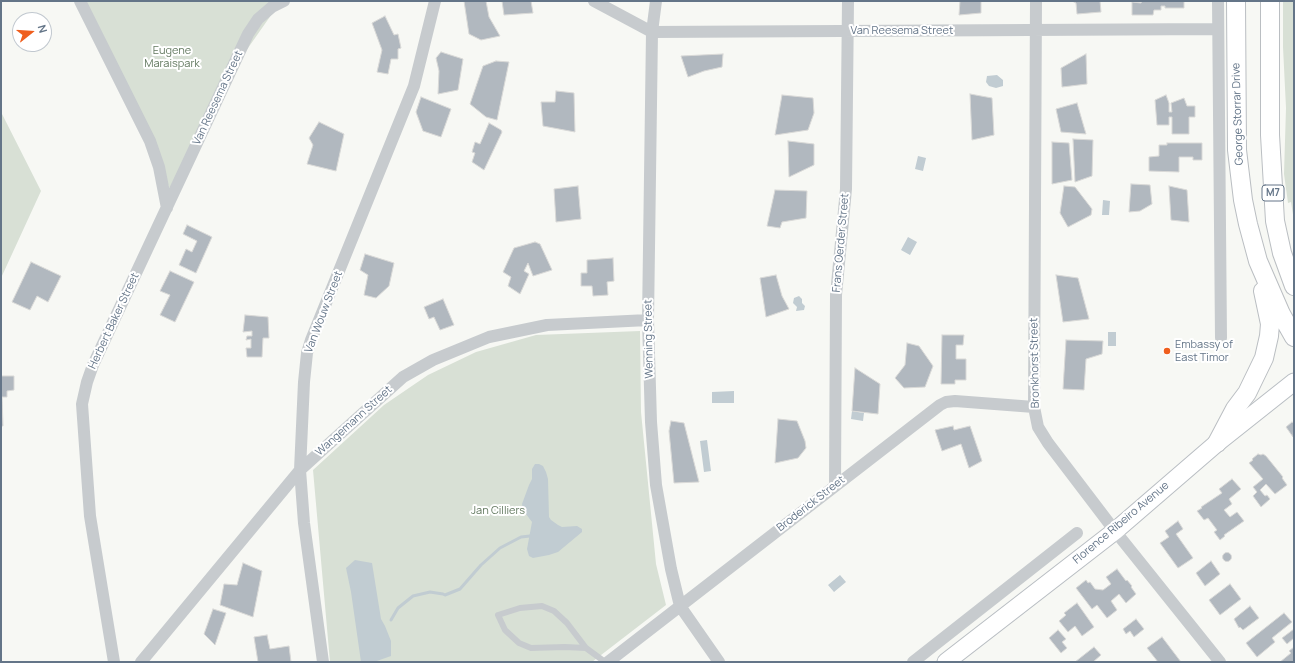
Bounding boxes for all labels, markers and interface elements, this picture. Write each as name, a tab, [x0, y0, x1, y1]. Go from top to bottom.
north arrow	[12, 12, 52, 52]
text: N	[35, 23, 51, 35]
street label: Van Reesema Street	[851, 24, 953, 38]
park label: Eugene Maraispark	[144, 44, 200, 70]
street label: Van Reesema Street	[190, 49, 246, 147]
street label: George Storrar Drive	[1230, 62, 1246, 166]
road number: M7	[1262, 185, 1284, 201]
street label: Frans Oerder Street	[830, 193, 852, 293]
street label: Van Wouw Street	[302, 269, 346, 355]
street label: Herbert Baker Street	[86, 271, 142, 371]
street label: Wenning Street	[642, 299, 656, 379]
street label: Bronkhorst Street	[1028, 318, 1042, 408]
place label: Embassy of East Timor	[1175, 338, 1233, 364]
marker: Embassy of East Timor	[1162, 346, 1172, 356]
street label: Wangemann Street	[313, 383, 395, 459]
street label: Broderick Street	[774, 473, 848, 535]
street label: Florence Ribeiro Avenue	[1070, 479, 1172, 567]
park label: Jan Cilliers	[471, 504, 525, 518]

